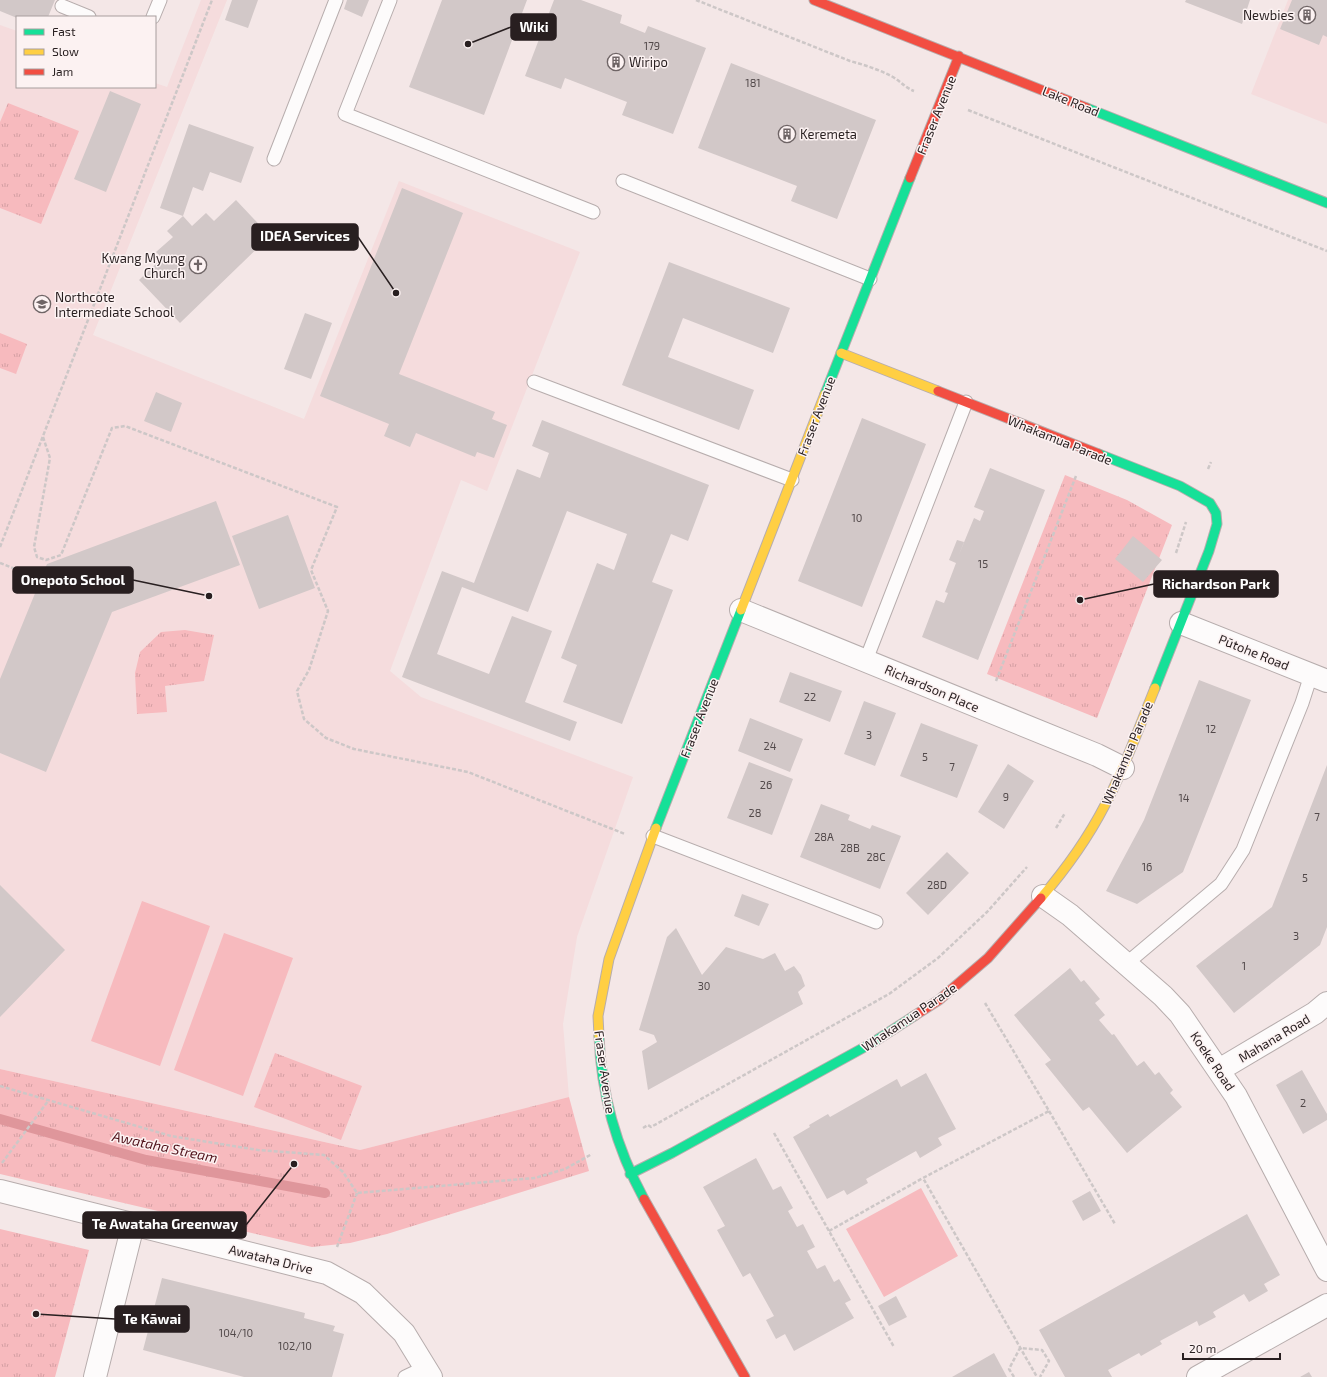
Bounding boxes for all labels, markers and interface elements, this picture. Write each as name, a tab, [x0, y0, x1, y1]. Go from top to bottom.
building icon: Newbies	[1297, 5, 1317, 25]
place label: Newbies	[1243, 7, 1294, 23]
callout: Wiki	[511, 14, 556, 40]
legend	[16, 16, 156, 88]
text: Wiki	[519, 18, 549, 35]
text: Fast	[52, 24, 76, 38]
house number: 179	[644, 39, 660, 52]
text: Slow	[52, 44, 79, 58]
building icon: Wiripo	[606, 52, 626, 72]
place label: Wiripo	[629, 54, 668, 70]
text: Jam	[52, 64, 73, 78]
street label: Fraser Avenue	[913, 73, 959, 157]
house number: 181	[745, 76, 761, 89]
street label: Lake Road	[1040, 82, 1102, 120]
building icon: Keremeta	[777, 124, 797, 144]
place label: Keremeta	[800, 126, 857, 142]
callout: IDEA Services	[252, 224, 358, 250]
text: IDEA Services	[260, 227, 350, 244]
place label: Kwang Myung Church	[102, 250, 185, 281]
church icon: Kwang Myung Church	[188, 255, 208, 275]
place label: Northcote Intermediate School	[55, 289, 174, 320]
school or university icon: Northcote Intermediate School	[32, 294, 52, 314]
street label: Fraser Avenue	[794, 374, 838, 458]
street label: Whakamua Parade	[1005, 412, 1115, 468]
house number: 10	[851, 511, 863, 524]
house number: 15	[978, 557, 988, 570]
callout: Onepoto School	[13, 567, 133, 593]
text: Onepoto School	[21, 571, 126, 588]
callout: Richardson Park	[1154, 571, 1278, 597]
text: Richardson Park	[1162, 575, 1270, 592]
street label: Pūtohe Road	[1216, 631, 1292, 673]
street label: Richardson Place	[882, 661, 982, 715]
street label: Fraser Avenue	[677, 676, 721, 760]
house number: 22	[804, 690, 816, 703]
street label: Whakamua Parade	[1098, 699, 1156, 807]
house number: 12	[1206, 722, 1216, 735]
house number: 3	[866, 728, 872, 741]
house number: 24	[764, 739, 777, 752]
house number: 5	[922, 750, 928, 763]
house number: 7	[949, 760, 955, 773]
house number: 26	[760, 778, 772, 791]
house number: 9	[1003, 790, 1009, 803]
house number: 14	[1178, 791, 1190, 804]
house number: 28	[749, 806, 761, 819]
house number: 7	[1314, 810, 1320, 823]
house number: 28A	[814, 830, 834, 843]
house number: 28B	[840, 841, 860, 854]
house number: 28C	[866, 850, 886, 863]
house number: 16	[1142, 860, 1152, 873]
house number: 5	[1302, 871, 1308, 884]
house number: 28D	[927, 878, 947, 891]
house number: 3	[1293, 929, 1299, 942]
house number: 1	[1242, 959, 1246, 972]
house number: 30	[698, 979, 710, 992]
street label: Whakamua Parade	[858, 979, 960, 1055]
street label: Mahana Road	[1235, 1010, 1313, 1066]
street label: Koeke Road	[1187, 1028, 1239, 1094]
street label: Fraser Avenue	[591, 1029, 619, 1115]
house number: 2	[1300, 1096, 1306, 1109]
water label: Awataha Stream	[110, 1127, 219, 1166]
callout: Te Awataha Greenway	[83, 1212, 246, 1238]
text: Te Awataha Greenway	[92, 1215, 238, 1232]
street label: Awataha Drive	[227, 1241, 315, 1277]
callout: Te Kāwai	[115, 1306, 189, 1332]
text: Te Kāwai	[123, 1310, 181, 1327]
house number: 104/10	[219, 1326, 253, 1339]
scale bar	[1183, 1335, 1280, 1361]
house number: 102/10	[278, 1339, 312, 1352]
text: 20 m	[1189, 1341, 1216, 1355]

